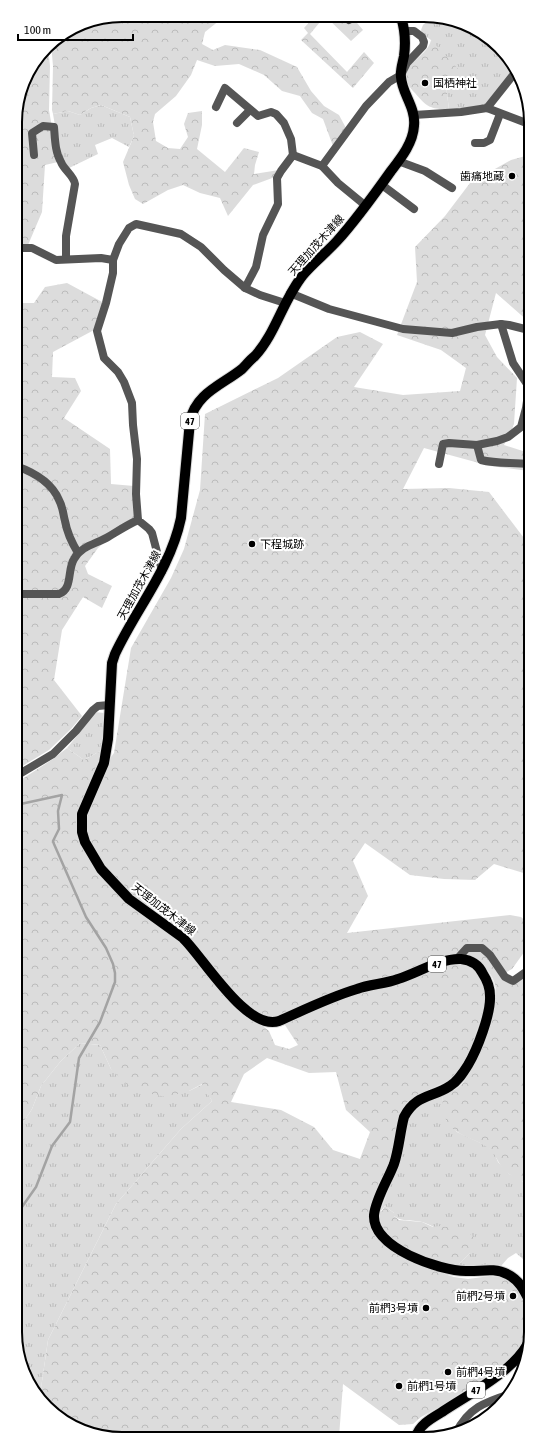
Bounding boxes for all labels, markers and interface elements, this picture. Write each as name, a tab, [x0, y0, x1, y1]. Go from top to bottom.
scale bar	[18, 16, 133, 42]
text: 100 m	[24, 23, 51, 37]
place label: 国栖神社	[433, 77, 477, 89]
marker: 国栖神社	[420, 78, 430, 88]
place label: 歯痛地蔵	[460, 170, 504, 182]
marker: 歯痛地蔵	[507, 171, 517, 181]
street label: 天理加茂木津線	[286, 212, 346, 278]
road number: 47	[181, 413, 199, 429]
place label: 下程城跡	[260, 538, 304, 550]
marker: 下程城跡	[247, 539, 257, 549]
street label: 天理加茂木津線	[115, 548, 163, 622]
street label: 天理加茂木津線	[130, 881, 198, 937]
road number: 47	[428, 956, 446, 972]
place label: 前椚2号墳	[456, 1290, 505, 1302]
marker: 前椚2号墳	[508, 1291, 518, 1301]
place label: 前椚3号墳	[369, 1302, 418, 1314]
marker: 前椚3号墳	[421, 1303, 431, 1313]
place label: 前椚4号墳	[456, 1366, 505, 1378]
marker: 前椚4号墳	[443, 1367, 453, 1377]
place label: 前椚1号墳	[407, 1380, 456, 1392]
marker: 前椚1号墳	[394, 1381, 404, 1391]
road number: 47	[467, 1382, 485, 1398]

